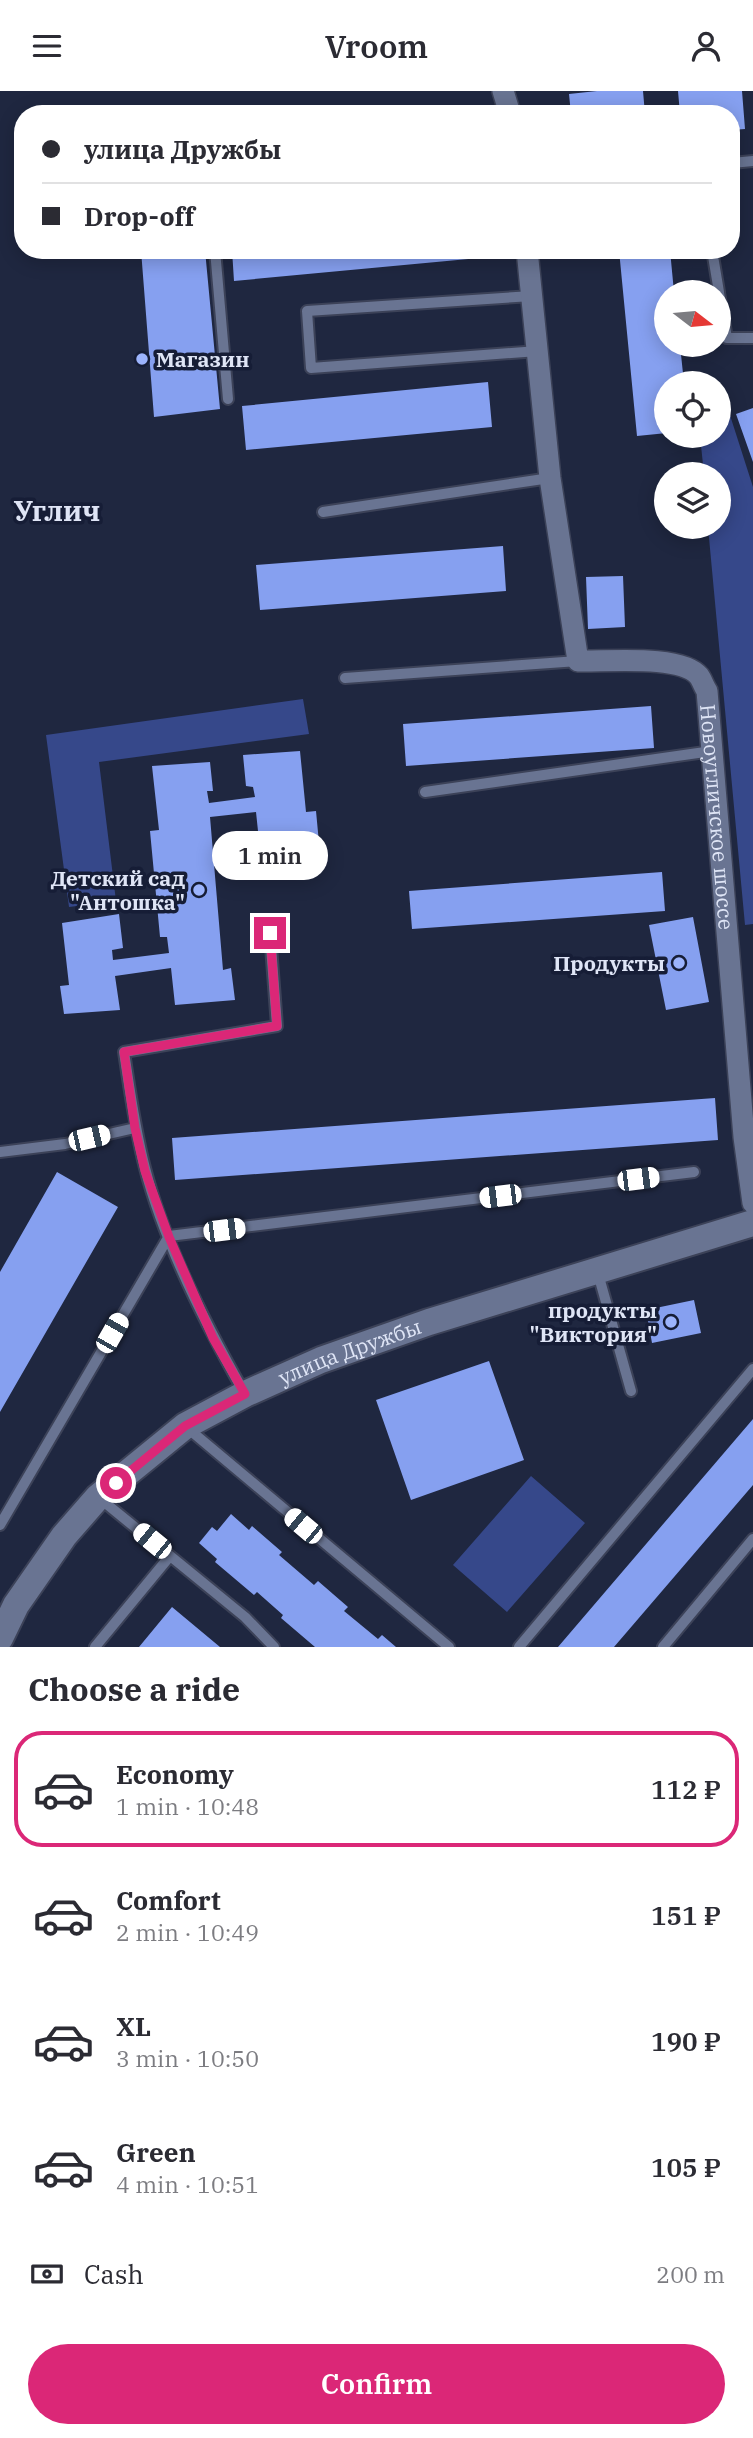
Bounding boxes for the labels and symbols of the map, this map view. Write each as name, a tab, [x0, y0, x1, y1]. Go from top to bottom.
north arrow	[654, 280, 732, 357]
place label: Магазин	[156, 345, 249, 373]
marker: Магазин	[134, 351, 150, 367]
district label: Углич	[14, 492, 100, 529]
street label: Новоугличское шоссе	[694, 703, 741, 931]
callout: 1 min	[212, 831, 328, 881]
place label: Детский сад "Антошка"	[51, 864, 185, 916]
marker: Детский сад "Антошка"	[191, 882, 207, 898]
route end	[254, 917, 286, 949]
place label: Продукты	[553, 949, 665, 977]
marker: Продукты	[671, 955, 687, 971]
car	[67, 1123, 112, 1153]
car	[616, 1166, 661, 1192]
car	[478, 1183, 523, 1209]
car	[202, 1217, 247, 1243]
place label: продукты "Виктория"	[529, 1296, 657, 1348]
car	[93, 1310, 132, 1356]
street label: улица Дружбы	[274, 1312, 425, 1391]
marker: продукты "Виктория"	[663, 1314, 679, 1330]
route start	[100, 1467, 132, 1499]
car	[281, 1504, 326, 1548]
car	[130, 1520, 175, 1562]

